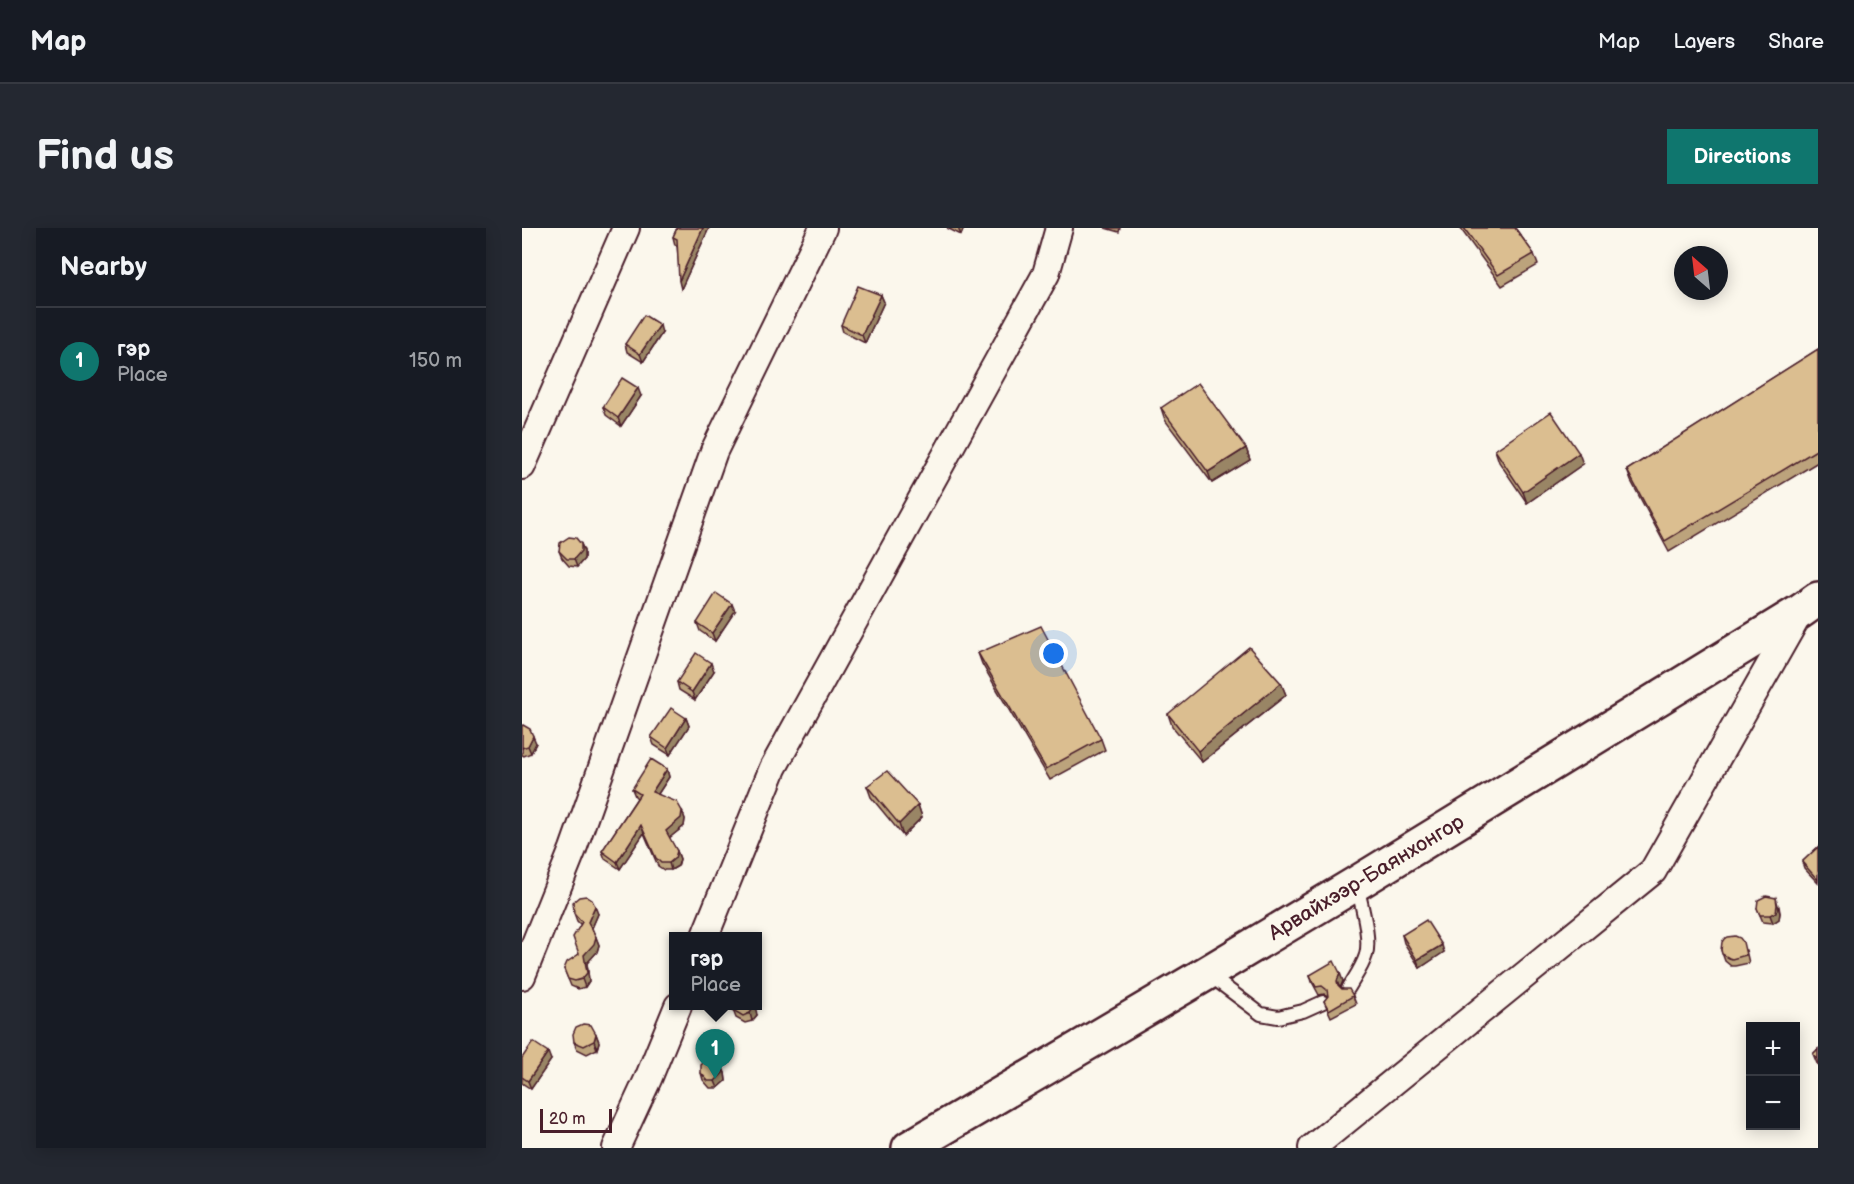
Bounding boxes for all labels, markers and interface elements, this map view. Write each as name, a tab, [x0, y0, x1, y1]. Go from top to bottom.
text: Map	[30, 25, 86, 58]
text: Map	[1598, 29, 1640, 54]
text: Layers	[1673, 29, 1735, 54]
text: Share	[1768, 29, 1824, 54]
button: Directions	[1667, 129, 1818, 184]
text: Find us	[36, 131, 174, 182]
north arrow	[1674, 246, 1728, 300]
text: Nearby	[60, 252, 147, 283]
text: гэр	[117, 336, 150, 363]
text: 1	[75, 349, 84, 373]
text: 150 m	[409, 349, 462, 373]
text: Place	[117, 363, 168, 387]
your location	[1039, 639, 1068, 668]
street label: Арвайхээр-Баянхонгор	[1263, 809, 1469, 946]
popup	[669, 932, 762, 1010]
text: гэр	[690, 946, 723, 973]
text: Place	[690, 973, 741, 997]
map controls	[1746, 1022, 1800, 1130]
button: +	[1746, 1022, 1800, 1076]
pin: 1	[696, 1030, 734, 1079]
button: −	[1746, 1076, 1800, 1130]
scale bar	[540, 1106, 612, 1134]
text: 20 m	[549, 1110, 585, 1129]

